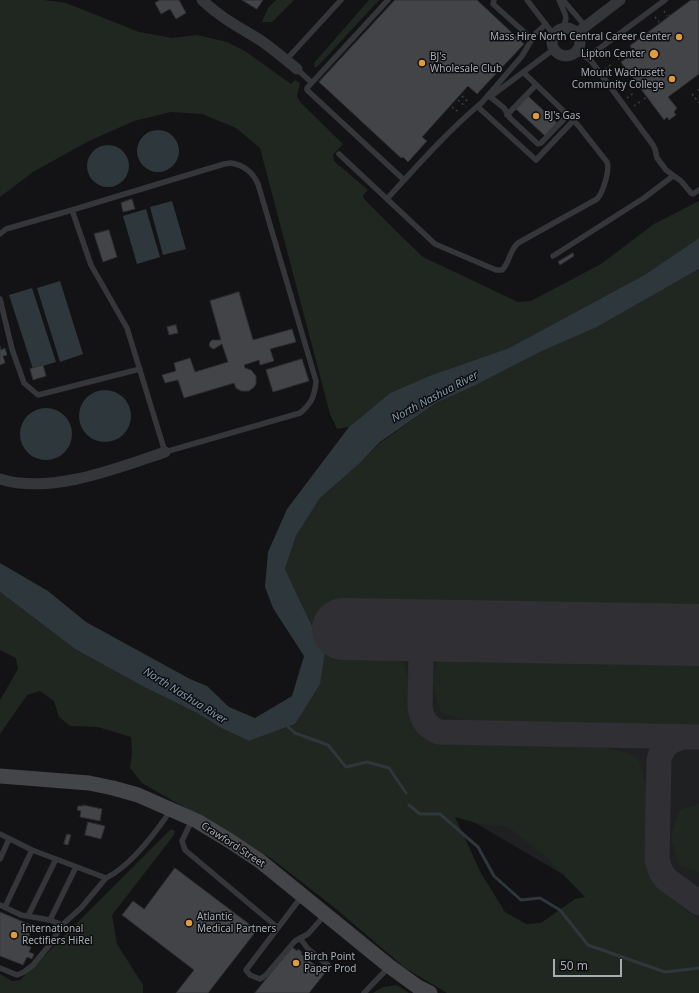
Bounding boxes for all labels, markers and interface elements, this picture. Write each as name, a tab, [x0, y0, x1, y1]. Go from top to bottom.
place label: Mass Hire North Central Career Center	[490, 31, 671, 43]
marker: Mass Hire North Central Career Center	[674, 32, 684, 42]
place label: Lipton Center	[581, 48, 645, 60]
marker: Lipton Center	[648, 48, 660, 60]
place label: BJ's Wholesale Club	[430, 51, 502, 74]
marker: BJ's Wholesale Club	[417, 58, 427, 68]
place label: Mount Wachusett Community College	[572, 67, 664, 90]
marker: Mount Wachusett Community College	[667, 74, 677, 84]
place label: BJ's Gas	[544, 110, 580, 122]
marker: BJ's Gas	[531, 111, 541, 121]
water label: North Nashua River	[390, 369, 480, 425]
water label: North Nashua River	[141, 665, 229, 727]
street label: Crawford Street	[199, 820, 267, 870]
place label: Atlantic Medical Partners	[197, 911, 276, 934]
marker: Atlantic Medical Partners	[184, 918, 194, 928]
place label: International Rectifiers HiRel	[22, 923, 92, 946]
marker: International Rectifiers HiRel	[9, 930, 19, 940]
place label: Birch Point Paper Prod	[304, 951, 356, 974]
scale bar	[555, 951, 624, 977]
text: 50 m	[560, 957, 588, 974]
marker: Birch Point Paper Prod	[291, 958, 301, 968]

